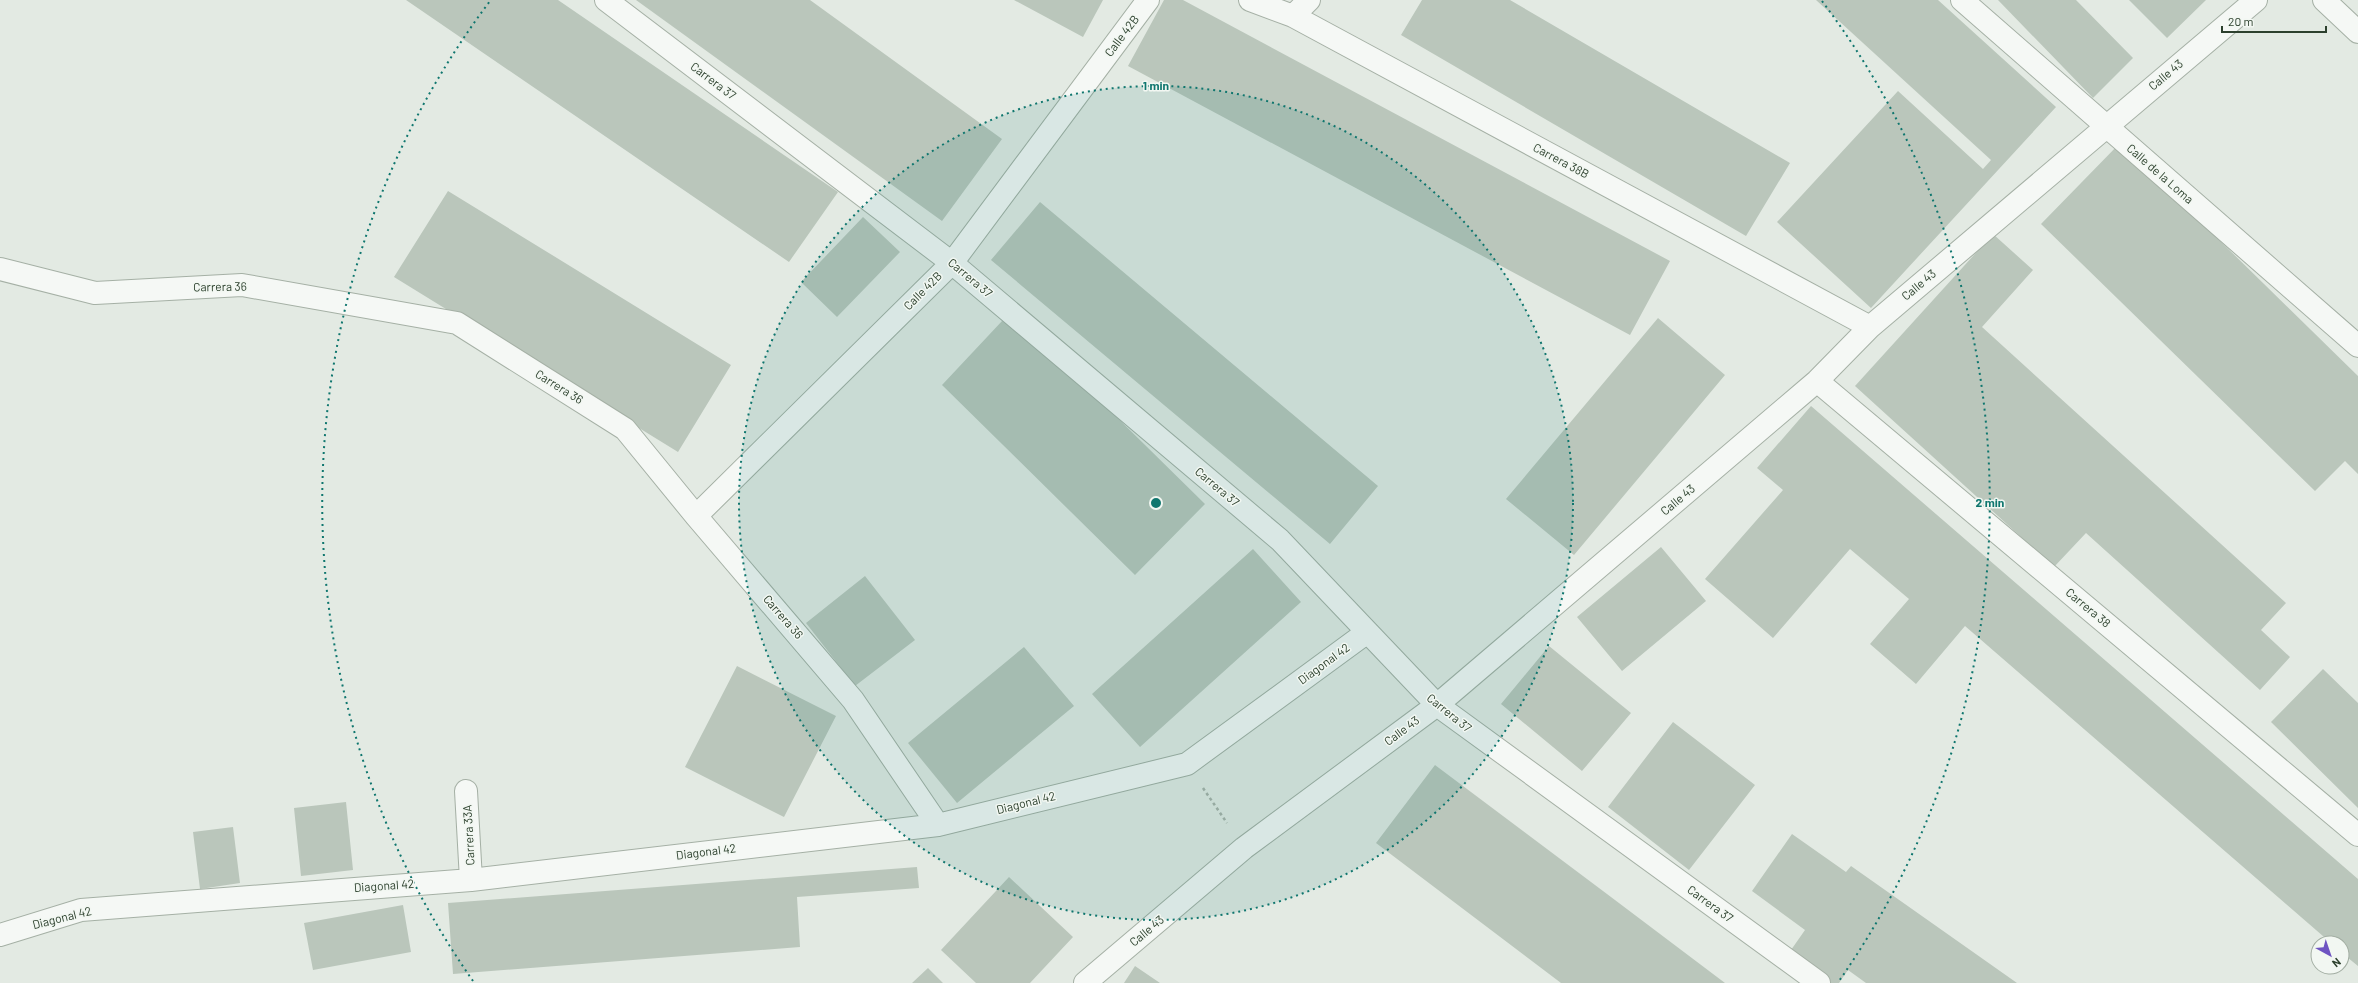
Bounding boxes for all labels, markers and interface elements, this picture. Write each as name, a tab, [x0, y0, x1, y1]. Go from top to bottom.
scale bar	[2222, 8, 2326, 34]
street label: Calle 42B	[1101, 12, 1141, 59]
text: 20 m	[2228, 14, 2254, 28]
street label: Calle 43	[2145, 56, 2185, 93]
street label: Carrera 37	[688, 59, 739, 102]
text: 1 min	[1143, 78, 1169, 92]
street label: Carrera 38B	[1531, 140, 1592, 181]
street label: Calle de la Loma	[2124, 141, 2197, 206]
street label: Carrera 37	[946, 255, 996, 300]
street label: Calle 43	[1898, 266, 1938, 303]
street label: Calle 42B	[900, 268, 944, 312]
street label: Carrera 36	[193, 279, 247, 293]
street label: Carrera 36	[533, 366, 586, 406]
street label: Carrera 37	[1193, 464, 1243, 509]
street label: Calle 43	[1657, 481, 1697, 518]
text: 2 min	[1976, 495, 2004, 509]
centre of rings	[1149, 496, 1163, 510]
street label: Carrera 38	[2064, 585, 2114, 630]
street label: Carrera 36	[761, 592, 807, 641]
street label: Diagonal 42	[1295, 640, 1352, 687]
street label: Carrera 37	[1425, 690, 1475, 735]
street label: Calle 43	[1381, 712, 1422, 748]
street label: Diagonal 42	[995, 788, 1057, 816]
street label: Carrera 33A	[459, 804, 477, 866]
street label: Diagonal 42	[675, 840, 737, 862]
street label: Diagonal 42	[353, 876, 415, 894]
street label: Carrera 37	[1685, 882, 1736, 925]
street label: Diagonal 42	[31, 903, 93, 931]
street label: Calle 43	[1126, 912, 1166, 949]
north arrow	[2310, 935, 2350, 975]
text: N	[2330, 956, 2344, 970]

